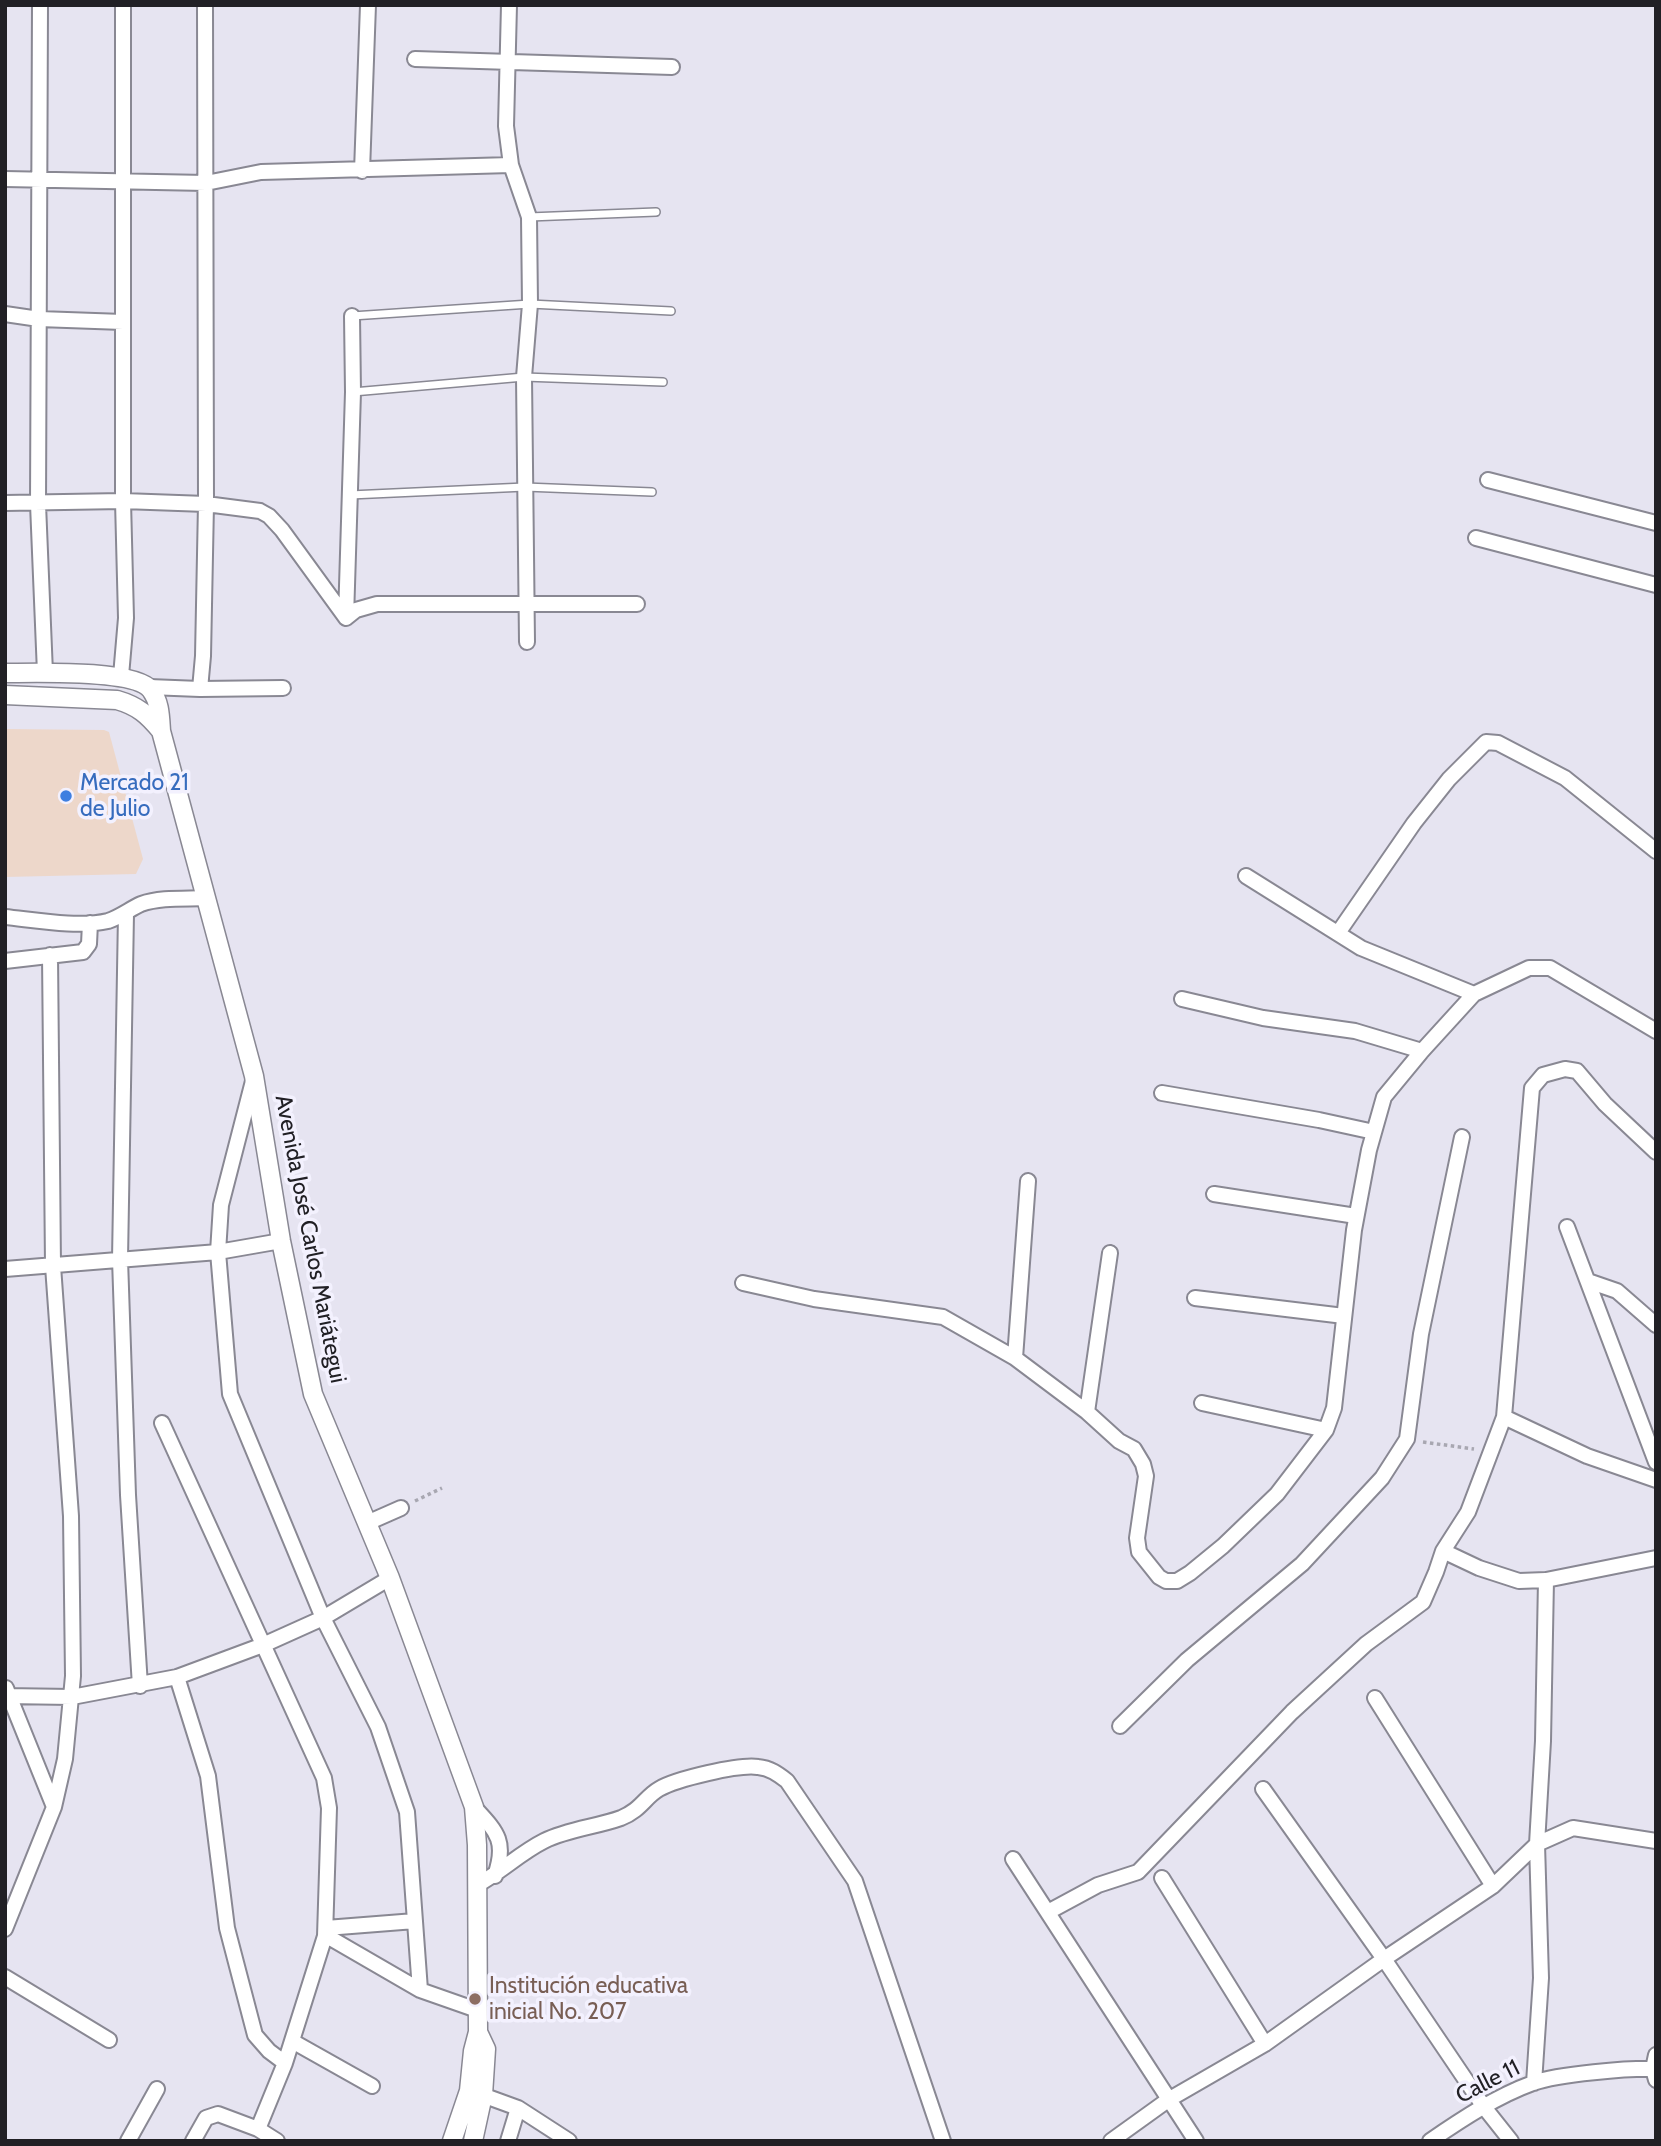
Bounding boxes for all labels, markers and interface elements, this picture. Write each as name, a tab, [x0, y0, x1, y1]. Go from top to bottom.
place label: Mercado 21 de Julio	[80, 769, 189, 823]
marker: Mercado 21 de Julio	[58, 788, 74, 804]
street label: Avenida José Carlos Mariátegui	[268, 1093, 352, 1385]
place label: Institución educativa inicial No. 207	[489, 1972, 688, 2026]
marker: Institución educativa inicial No. 207	[467, 1991, 483, 2007]
street label: Calle 11	[1451, 2054, 1525, 2110]

